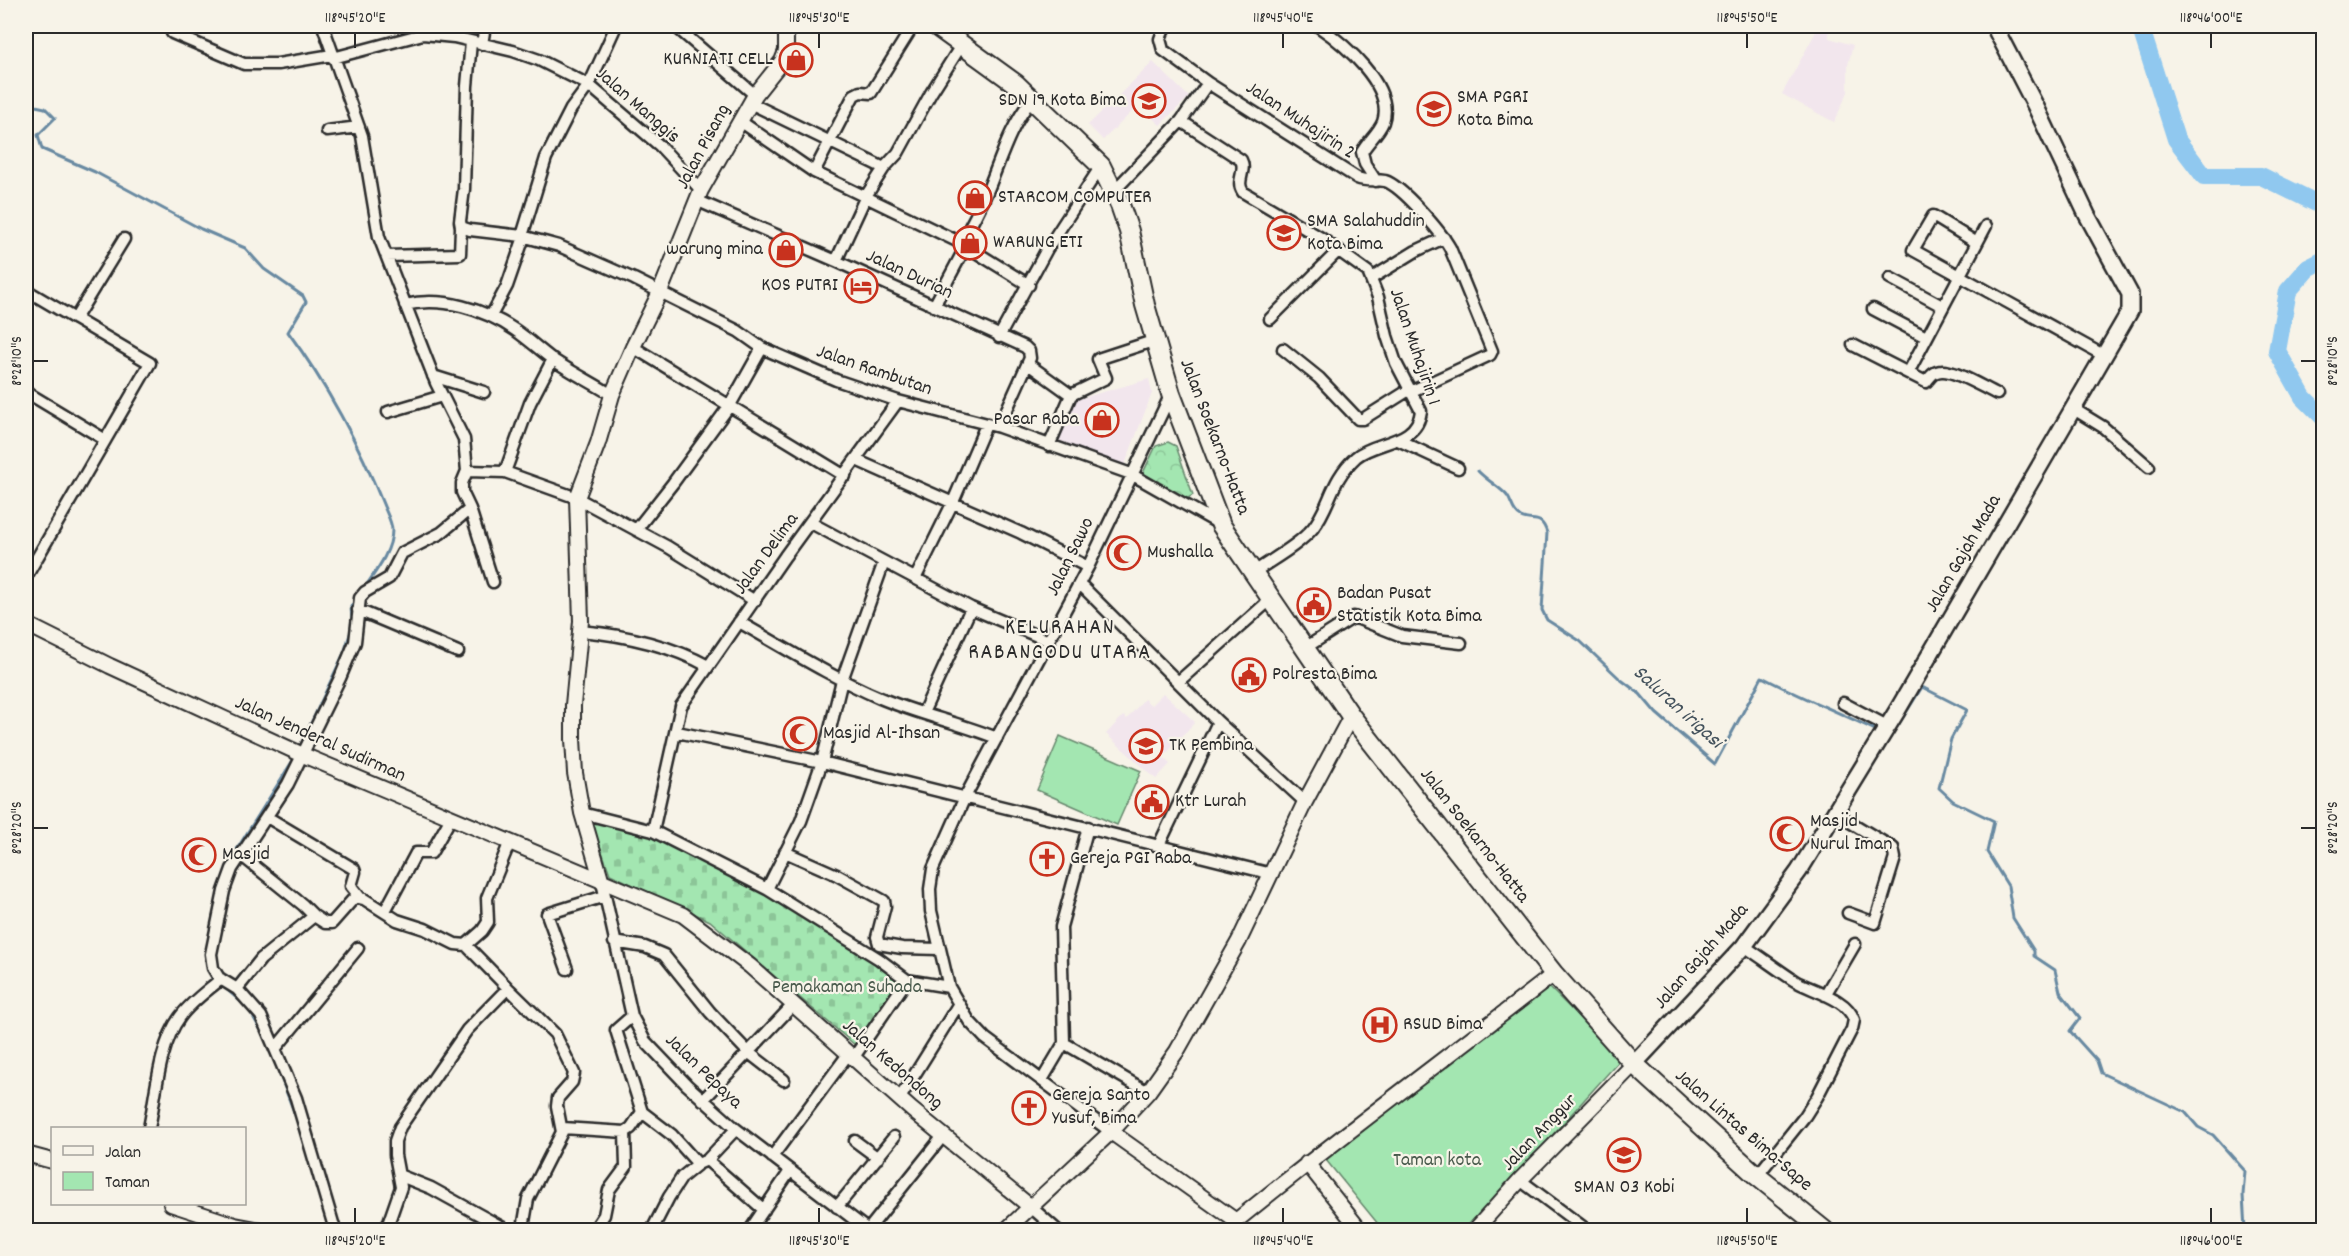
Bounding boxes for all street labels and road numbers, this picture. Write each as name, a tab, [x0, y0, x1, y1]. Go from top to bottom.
street label: Jalan Manggis	[588, 61, 686, 151]
street label: Jalan Muhajirin 2	[1240, 75, 1360, 167]
street label: Jalan Pisang	[670, 99, 738, 195]
street label: Jalan Durian	[861, 243, 957, 307]
street label: Jalan Muhajirin 1	[1381, 285, 1447, 409]
street label: Jalan Rambutan	[812, 338, 936, 404]
street label: Jalan Soekarno-Hatta	[1171, 355, 1257, 520]
street label: Jalan Gajah Mada	[1919, 489, 2010, 618]
street label: Jalan Delima	[728, 507, 807, 601]
street label: Jalan Sawo	[1040, 513, 1102, 601]
street label: Jalan Jenderal Sudirman	[230, 690, 410, 790]
street label: Jalan Soekarno-Hatta	[1412, 762, 1536, 910]
street label: Jalan Gajah Mada	[1648, 897, 1756, 1016]
street label: Jalan Kedondong	[835, 1013, 949, 1117]
street label: Jalan Pepaya	[658, 1028, 749, 1117]
street label: Jalan Lintas Bima-Sape	[1668, 1063, 1818, 1199]
street label: Jalan Anggur	[1496, 1087, 1585, 1178]

